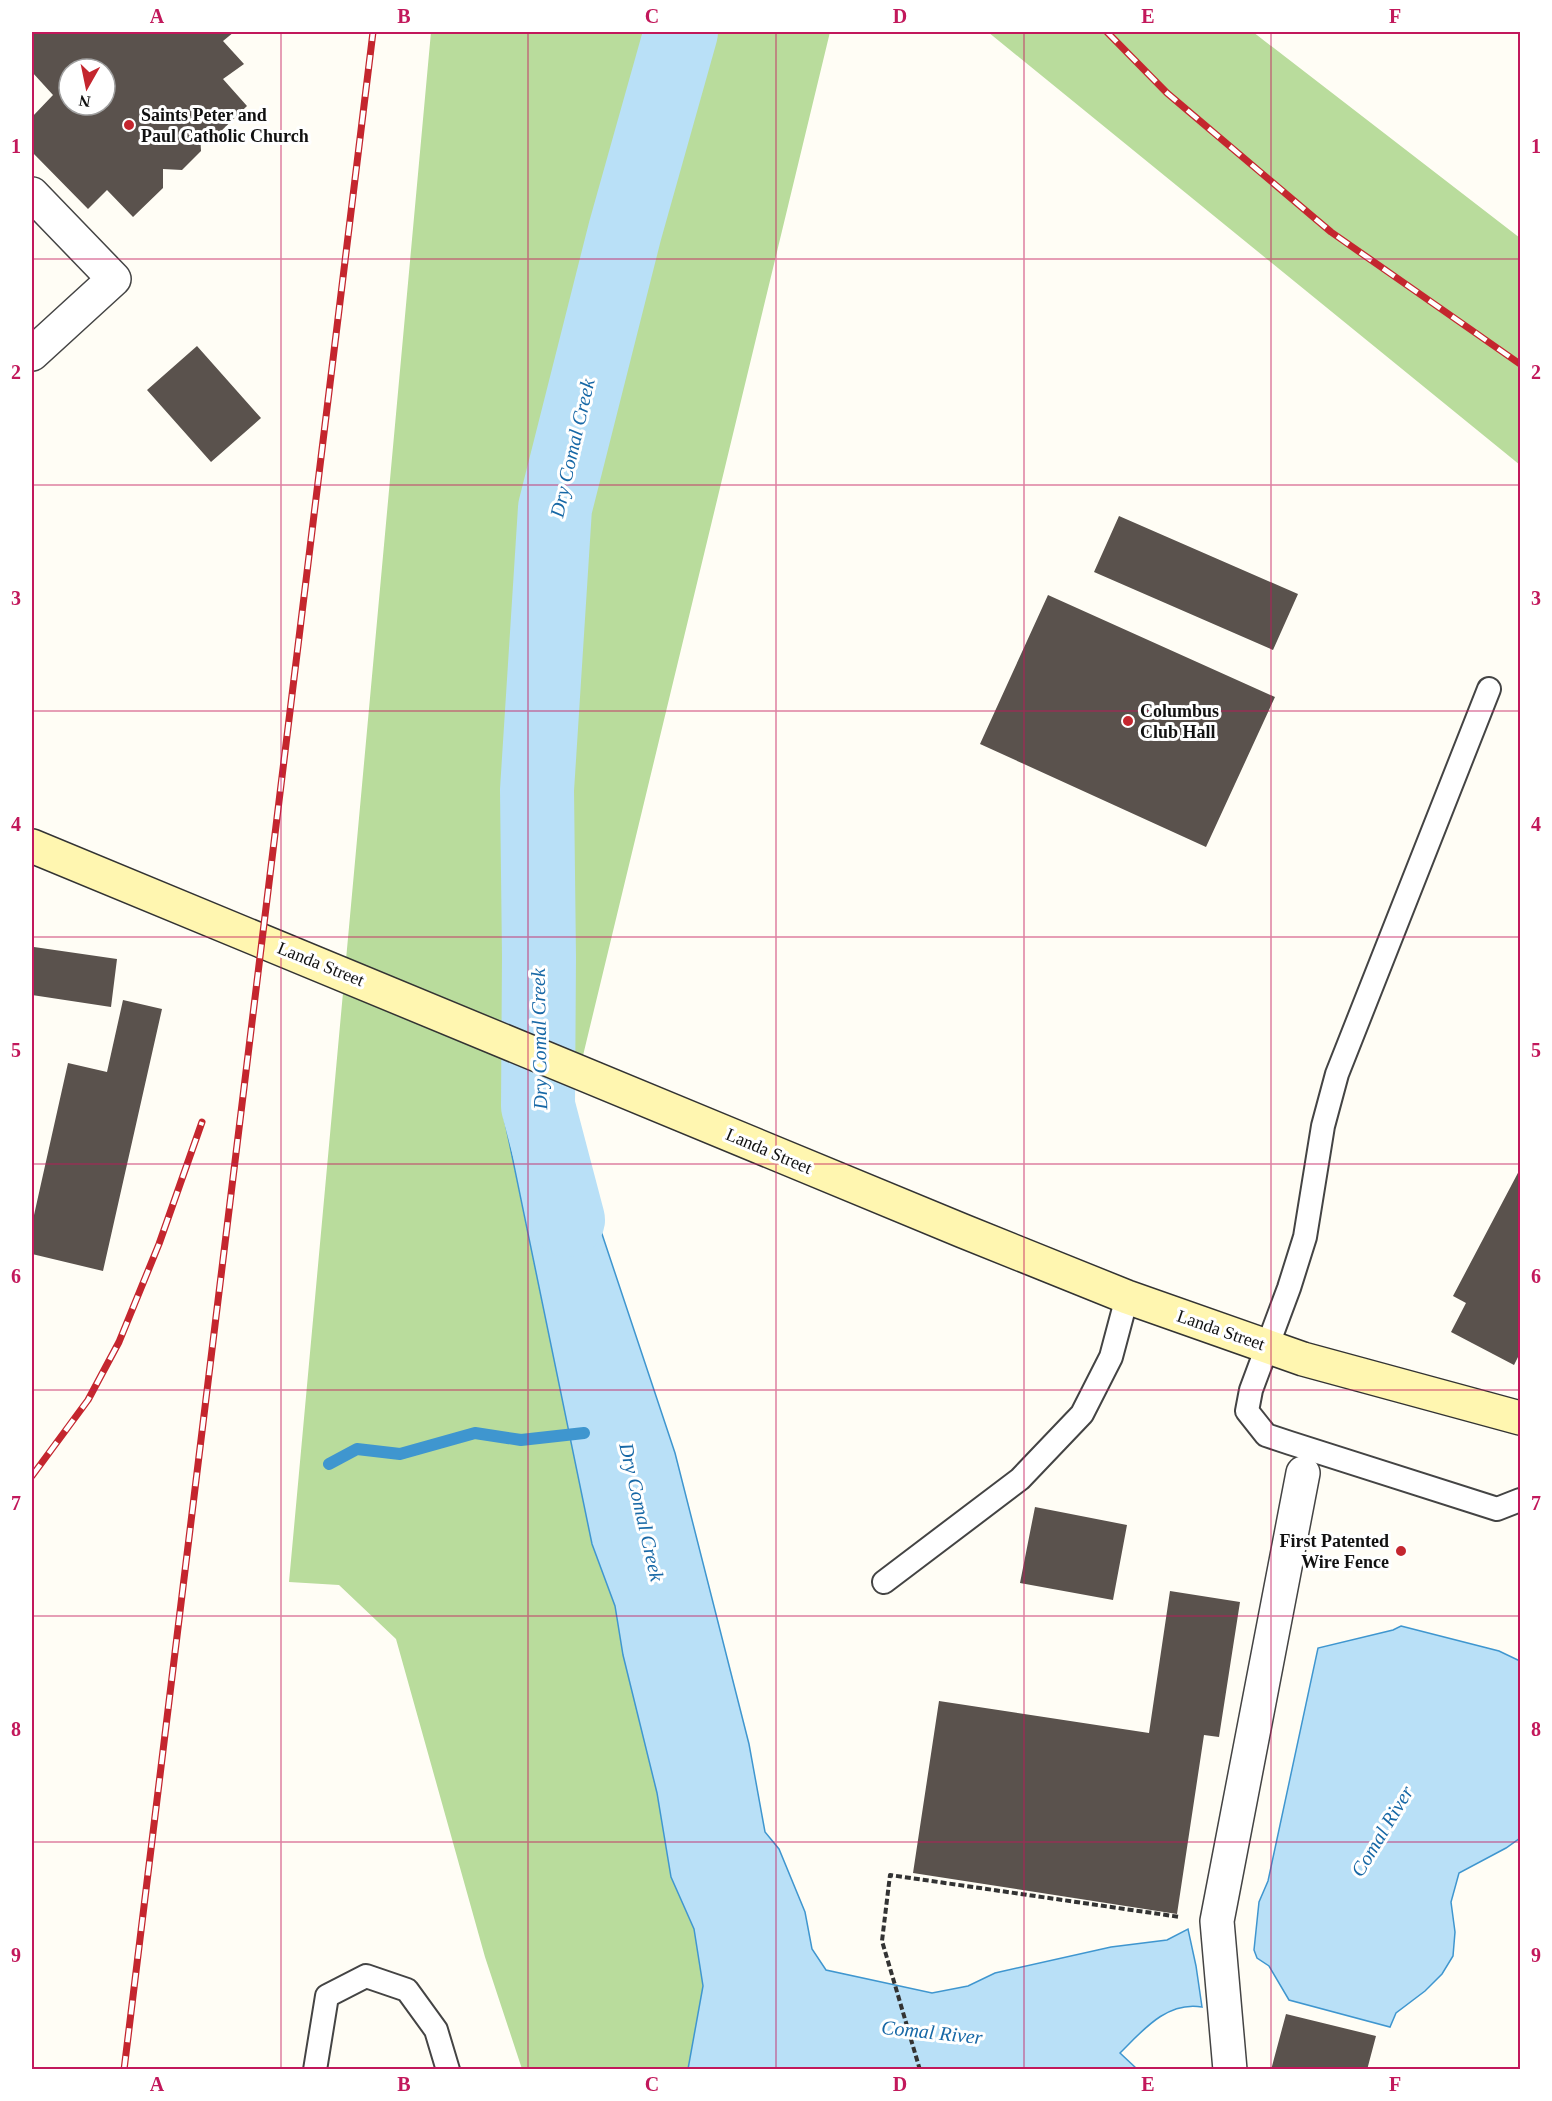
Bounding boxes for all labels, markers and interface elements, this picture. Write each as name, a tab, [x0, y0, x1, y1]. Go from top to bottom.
text: A	[150, 5, 165, 27]
text: B	[397, 5, 411, 27]
text: C	[645, 5, 659, 27]
text: D	[893, 5, 907, 27]
text: E	[1141, 5, 1155, 27]
text: F	[1389, 5, 1401, 27]
north arrow	[57, 57, 117, 117]
text: N	[77, 92, 92, 111]
place label: Saints Peter and Paul Catholic Church	[141, 105, 309, 146]
marker: Saints Peter and Paul Catholic Church	[122, 118, 136, 132]
text: 1	[11, 135, 21, 157]
text: 1	[1531, 135, 1541, 157]
text: 2	[11, 361, 21, 383]
text: 2	[1531, 361, 1541, 383]
water label: Dry Comal Creek	[545, 376, 600, 521]
text: 3	[11, 587, 21, 609]
text: 3	[1531, 587, 1541, 609]
place label: Columbus Club Hall	[1140, 701, 1219, 742]
marker: Columbus Club Hall	[1121, 714, 1135, 728]
text: 4	[11, 813, 21, 835]
text: 4	[1531, 813, 1541, 835]
street label: Landa Street	[275, 938, 367, 990]
water label: Dry Comal Creek	[527, 967, 552, 1111]
text: 5	[11, 1039, 21, 1061]
text: 5	[1531, 1039, 1541, 1061]
street label: Landa Street	[723, 1124, 815, 1178]
text: 6	[11, 1265, 21, 1287]
text: 6	[1531, 1265, 1541, 1287]
street label: Landa Street	[1175, 1306, 1267, 1354]
water label: Dry Comal Creek	[614, 1440, 669, 1585]
text: 7	[11, 1492, 21, 1514]
text: 7	[1531, 1492, 1541, 1514]
place label: First Patented Wire Fence	[1280, 1531, 1389, 1572]
marker: First Patented Wire Fence	[1394, 1544, 1408, 1558]
text: 8	[11, 1718, 21, 1740]
text: 8	[1531, 1718, 1541, 1740]
water label: Comal River	[1346, 1782, 1418, 1880]
text: 9	[11, 1944, 21, 1966]
text: 9	[1531, 1944, 1541, 1966]
water label: Comal River	[880, 2016, 984, 2048]
text: A	[150, 2073, 165, 2095]
text: B	[397, 2073, 411, 2095]
text: C	[645, 2073, 659, 2095]
text: D	[893, 2073, 907, 2095]
text: E	[1141, 2073, 1155, 2095]
text: F	[1389, 2073, 1401, 2095]

